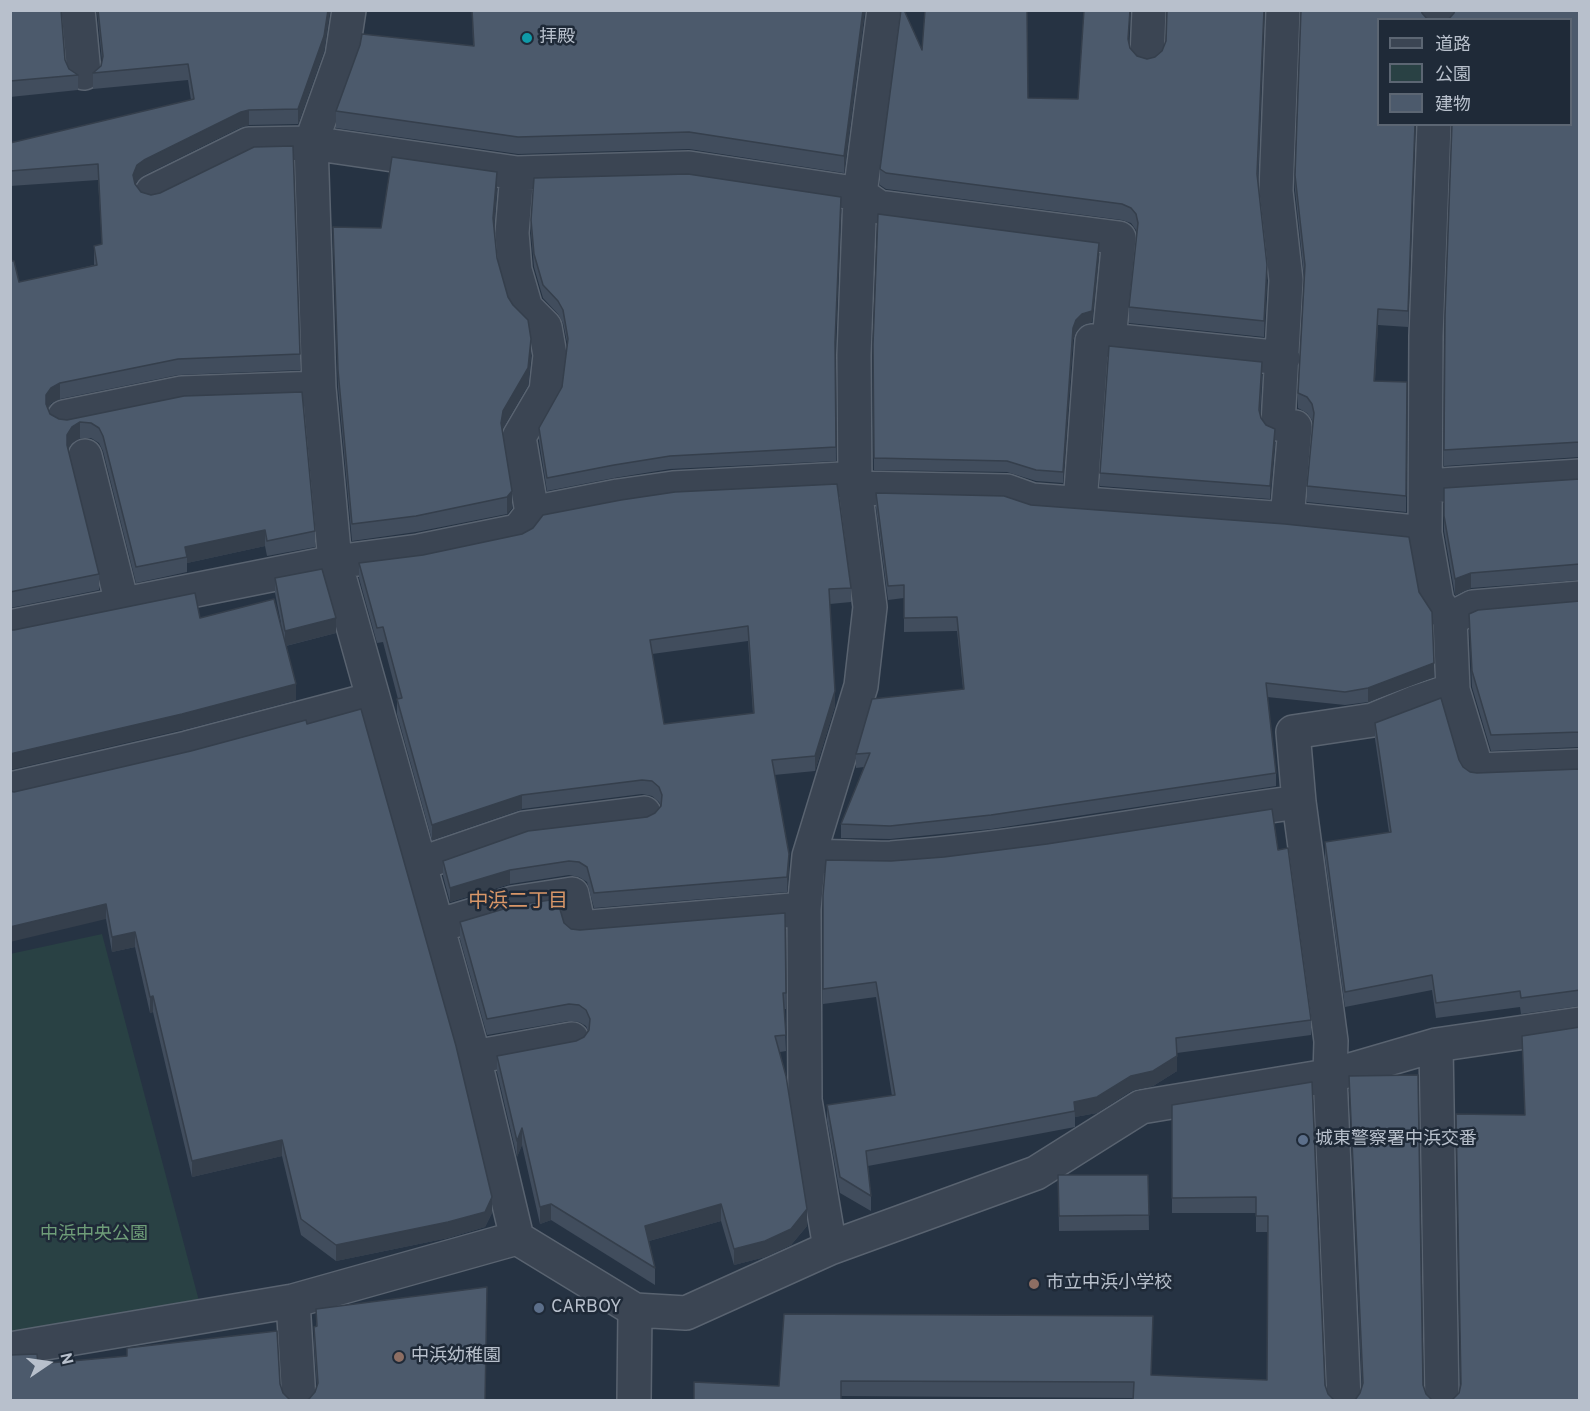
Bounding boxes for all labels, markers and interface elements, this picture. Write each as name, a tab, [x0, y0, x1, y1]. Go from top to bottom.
legend	[1377, 18, 1572, 126]
place label: 拝殿	[539, 27, 575, 49]
marker: 拝殿	[520, 31, 534, 45]
text: 道路	[1435, 34, 1471, 57]
text: 公園	[1435, 64, 1471, 87]
text: 建物	[1435, 94, 1471, 117]
district label: 中浜二丁目	[468, 891, 568, 915]
place label: 城東警察署中浜交番	[1315, 1129, 1477, 1151]
marker: 城東警察署中浜交番	[1296, 1133, 1310, 1147]
park label: 中浜中央公園	[40, 1224, 148, 1246]
place label: 市立中浜小学校	[1046, 1273, 1172, 1295]
marker: 市立中浜小学校	[1027, 1277, 1041, 1291]
place label: CARBOY	[551, 1297, 622, 1319]
marker: CARBOY	[532, 1301, 546, 1315]
north arrow	[18, 1333, 78, 1393]
place label: 中浜幼稚園	[411, 1346, 501, 1368]
marker: 中浜幼稚園	[392, 1350, 406, 1364]
text: N	[55, 1351, 77, 1367]

